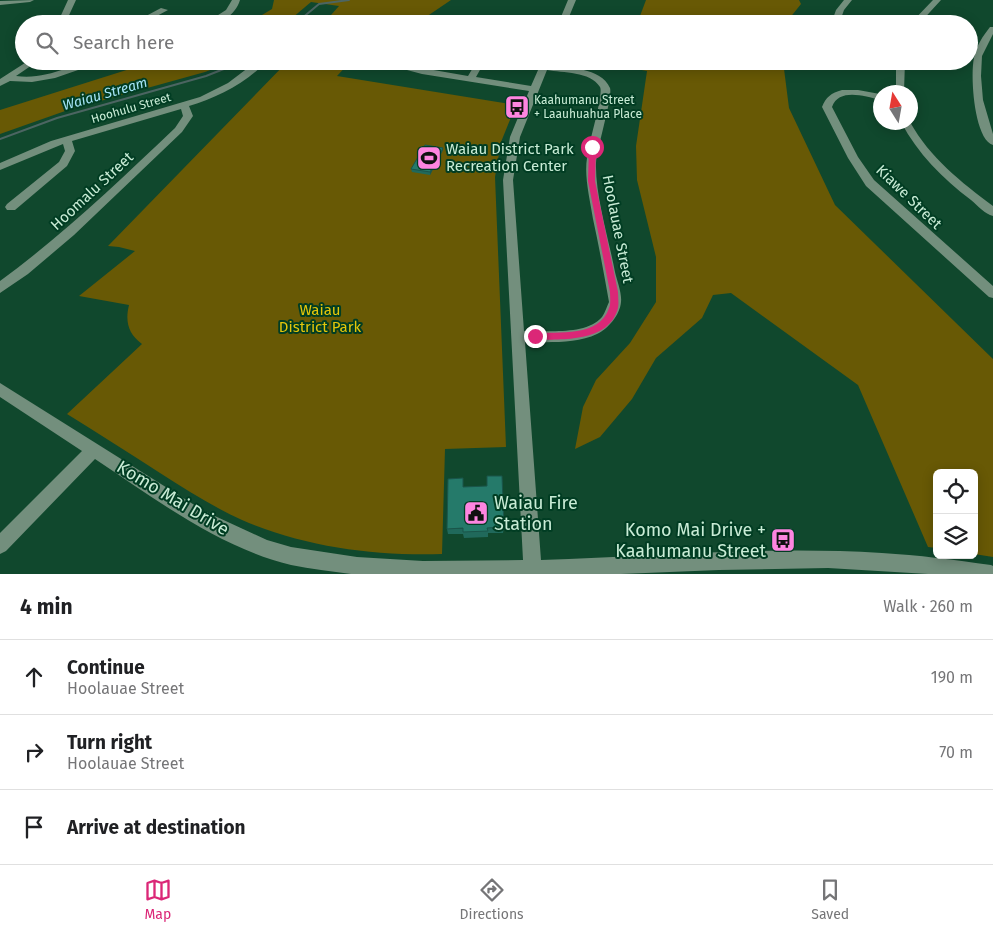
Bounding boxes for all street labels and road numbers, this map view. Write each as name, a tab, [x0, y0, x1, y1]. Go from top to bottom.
street label: Hoohulu Street	[89, 90, 173, 126]
street label: Hoomalu Street	[47, 148, 137, 234]
street label: Kiawe Street	[872, 161, 946, 233]
street label: Hoolauae Street	[599, 173, 637, 285]
street label: Komo Mai Drive	[113, 456, 233, 540]

